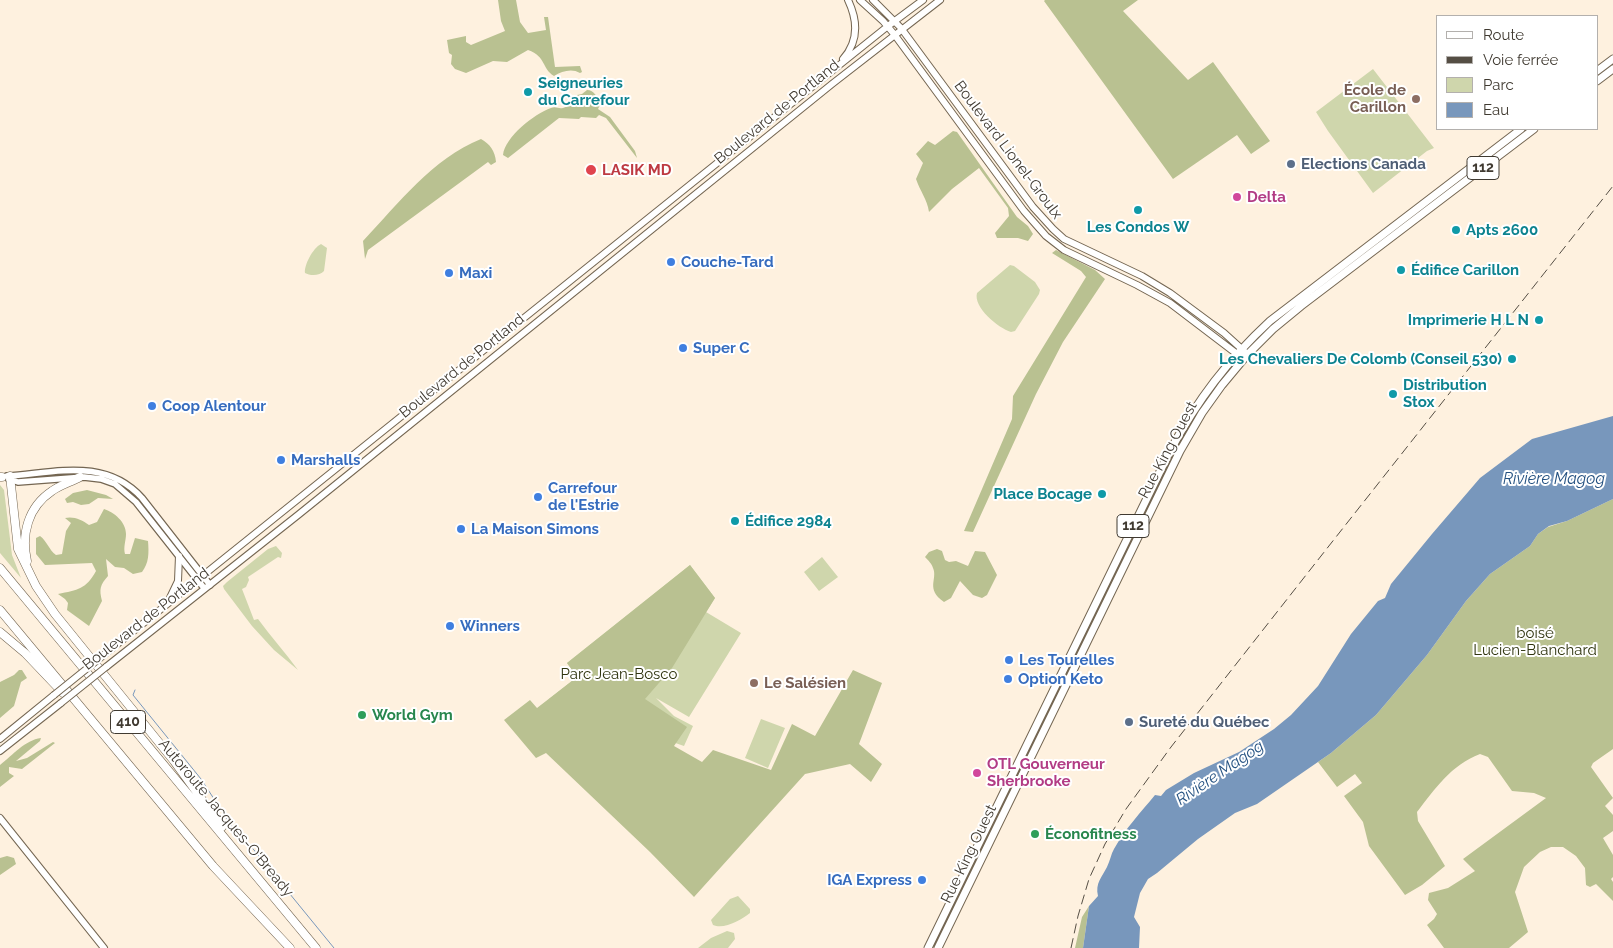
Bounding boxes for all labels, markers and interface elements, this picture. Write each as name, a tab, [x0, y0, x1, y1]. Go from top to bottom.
legend	[1436, 15, 1598, 130]
text: Route	[1483, 26, 1524, 44]
text: Voie ferrée	[1483, 51, 1558, 69]
street label: Boulevard de Portland	[711, 56, 843, 168]
place label: Seigneuries du Carrefour	[538, 74, 630, 109]
text: Parc	[1483, 76, 1514, 94]
street label: Boulevard Lionel-Groulx	[950, 77, 1066, 223]
place label: École de Carillon	[1344, 81, 1406, 116]
marker: Seigneuries du Carrefour	[522, 86, 534, 98]
marker: École de Carillon	[1410, 93, 1422, 105]
text: Eau	[1483, 101, 1509, 119]
place label: Elections Canada	[1301, 155, 1426, 173]
road number: 112	[1467, 156, 1499, 180]
marker: Elections Canada	[1285, 158, 1297, 170]
place label: LASIK MD	[602, 161, 672, 179]
marker: LASIK MD	[584, 163, 598, 177]
place label: Delta	[1247, 188, 1286, 206]
marker: Delta	[1231, 191, 1243, 203]
marker: Les Condos W	[1132, 204, 1144, 216]
place label: Les Condos W	[1087, 218, 1189, 236]
place label: Apts 2600	[1466, 221, 1538, 239]
marker: Apts 2600	[1450, 224, 1462, 236]
place label: Couche-Tard	[681, 253, 774, 271]
marker: Couche-Tard	[665, 256, 677, 268]
place label: Édifice Carillon	[1411, 261, 1519, 279]
place label: Maxi	[459, 264, 492, 282]
marker: Édifice Carillon	[1395, 264, 1407, 276]
marker: Maxi	[443, 267, 455, 279]
street label: Boulevard de Portland	[396, 310, 528, 422]
place label: Imprimerie H L N	[1408, 311, 1529, 329]
marker: Imprimerie H L N	[1533, 314, 1545, 326]
place label: Super C	[693, 339, 750, 357]
marker: Super C	[677, 342, 689, 354]
place label: Les Chevaliers De Colomb (Conseil 530)	[1219, 350, 1502, 368]
marker: Les Chevaliers De Colomb (Conseil 530)	[1506, 353, 1518, 365]
place label: Distribution Stox	[1403, 376, 1487, 411]
marker: Distribution Stox	[1387, 388, 1399, 400]
place label: Coop Alentour	[162, 397, 266, 415]
street label: Rue King Ouest	[1135, 398, 1201, 502]
marker: Coop Alentour	[146, 400, 158, 412]
place label: Marshalls	[291, 451, 360, 469]
marker: Marshalls	[275, 454, 287, 466]
water label: Rivière Magog	[1503, 469, 1605, 489]
place label: Carrefour de l'Estrie	[548, 479, 619, 514]
place label: Place Bocage	[993, 485, 1092, 503]
marker: Place Bocage	[1096, 488, 1108, 500]
marker: Carrefour de l'Estrie	[532, 491, 544, 503]
place label: Édifice 2984	[745, 512, 832, 530]
road number: 112	[1117, 514, 1149, 538]
marker: Édifice 2984	[729, 515, 741, 527]
place label: La Maison Simons	[471, 520, 599, 538]
marker: La Maison Simons	[455, 523, 467, 535]
street label: Boulevard de Portland	[79, 564, 213, 674]
place label: Winners	[460, 617, 520, 635]
marker: Winners	[444, 620, 456, 632]
park label: boisé Lucien-Blanchard	[1473, 624, 1597, 659]
place label: Les Tourelles	[1019, 651, 1114, 669]
marker: Les Tourelles	[1003, 654, 1015, 666]
park label: Parc Jean-Bosco	[561, 665, 677, 683]
place label: Option Keto	[1018, 670, 1103, 688]
marker: Option Keto	[1002, 673, 1014, 685]
place label: Le Salésien	[764, 674, 846, 692]
marker: Le Salésien	[748, 677, 760, 689]
place label: World Gym	[372, 706, 453, 724]
marker: World Gym	[356, 709, 368, 721]
road number: 410	[110, 710, 146, 734]
place label: Sureté du Québec	[1139, 713, 1269, 731]
marker: Sureté du Québec	[1123, 716, 1135, 728]
street label: Autoroute Jacques-O'Bready	[155, 735, 297, 901]
water label: Rivière Magog	[1172, 737, 1268, 809]
place label: OTL Gouverneur Sherbrooke	[987, 755, 1105, 790]
marker: OTL Gouverneur Sherbrooke	[971, 767, 983, 779]
street label: Rue King Ouest	[937, 802, 1001, 906]
place label: Éconofitness	[1045, 825, 1137, 843]
marker: Éconofitness	[1029, 828, 1041, 840]
place label: IGA Express	[827, 871, 912, 889]
marker: IGA Express	[916, 874, 928, 886]

